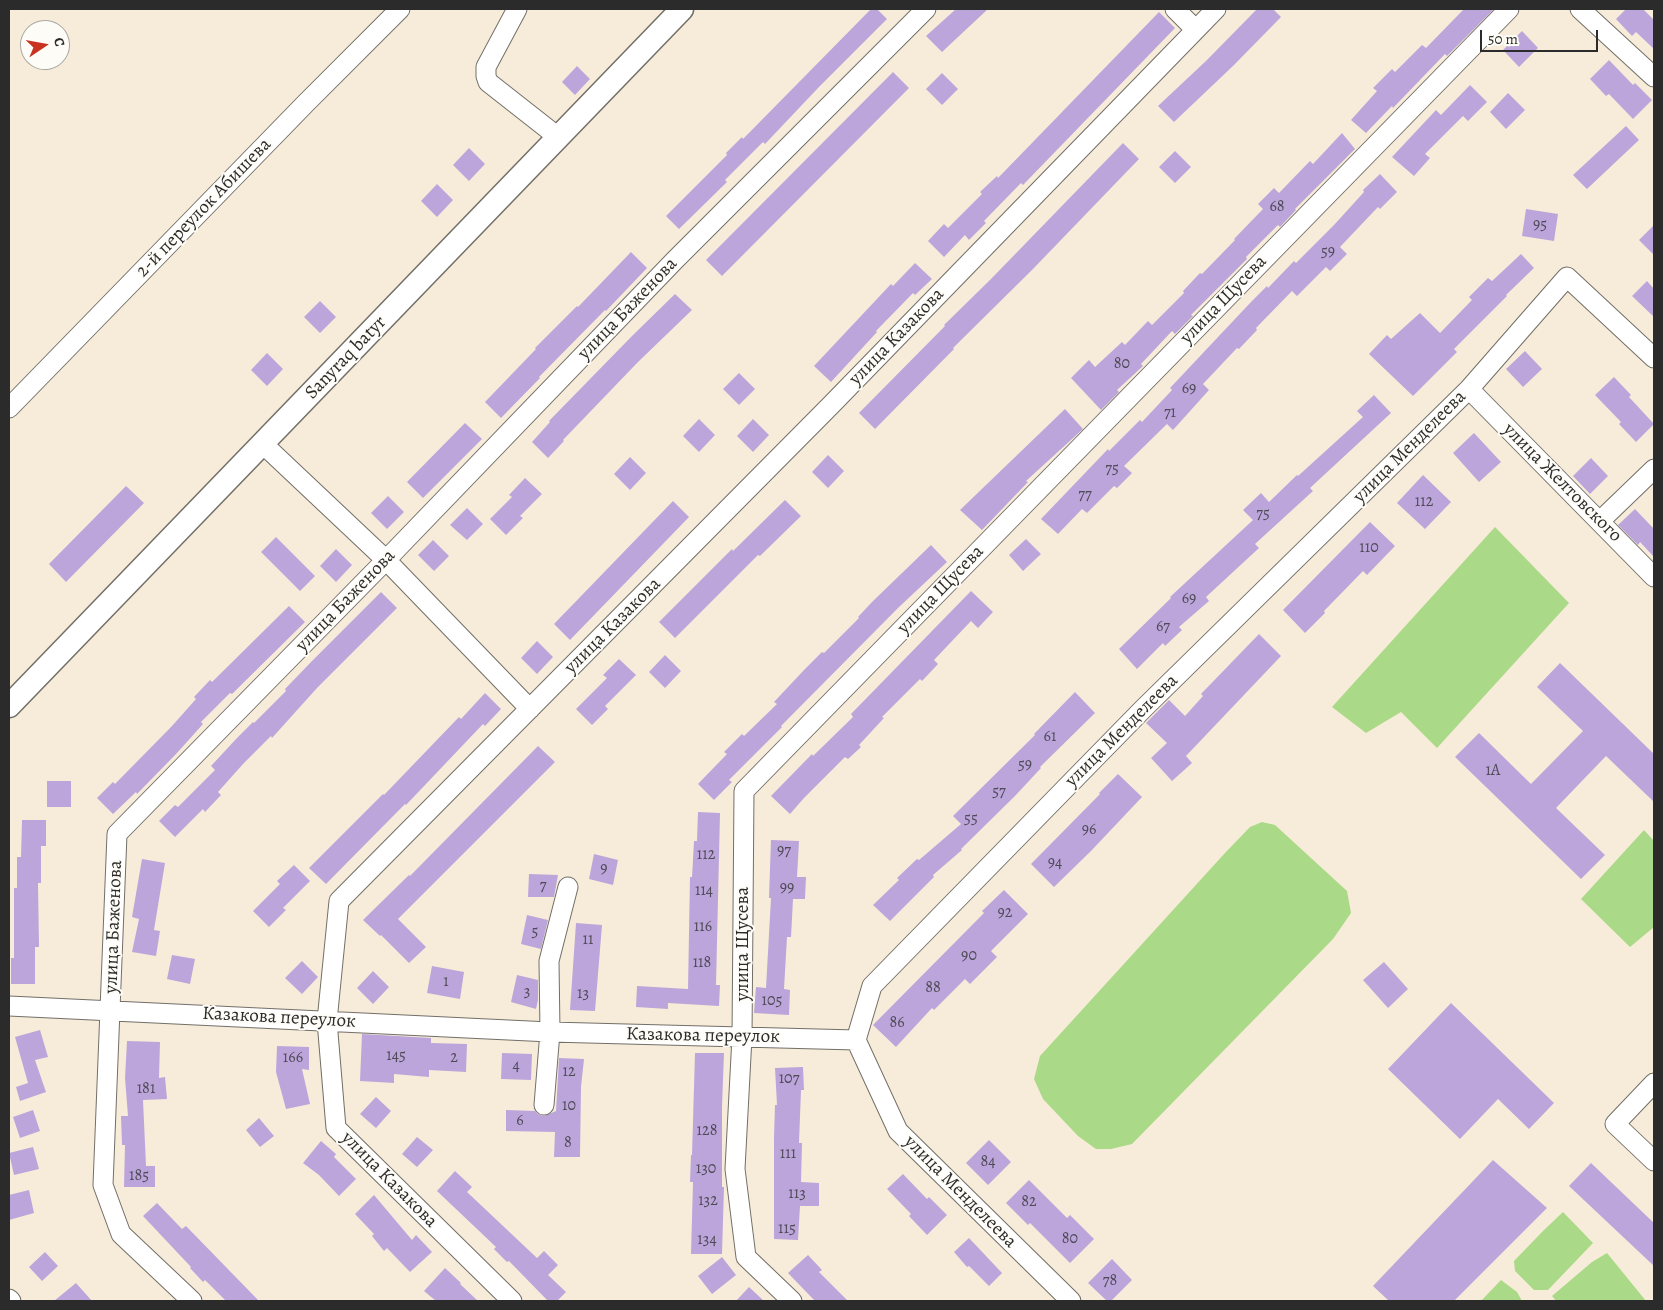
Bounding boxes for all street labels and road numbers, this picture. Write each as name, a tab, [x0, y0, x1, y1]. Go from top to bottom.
street label: 2-й переулок Абишева	[132, 134, 276, 282]
street label: улица Щусева	[1176, 251, 1272, 349]
street label: улица Баженова	[573, 253, 683, 365]
street label: улица Казакова	[845, 283, 949, 391]
street label: Sanyraq batyr	[301, 312, 391, 404]
street label: улица Менделеева	[1349, 386, 1471, 508]
street label: улица Желтовского	[1498, 419, 1626, 547]
street label: улица Щусева	[893, 541, 989, 639]
street label: улица Баженова	[291, 545, 401, 657]
street label: улица Казакова	[560, 573, 666, 679]
street label: улица Менделеева	[1061, 670, 1183, 792]
street label: улица Баженова	[100, 860, 128, 994]
street label: улица Щусева	[732, 887, 754, 1001]
street label: Казакова переулок	[202, 1003, 356, 1033]
street label: Казакова переулок	[626, 1023, 780, 1049]
street label: улица Казакова	[336, 1127, 442, 1233]
street label: улица Менделеева	[899, 1131, 1021, 1253]

